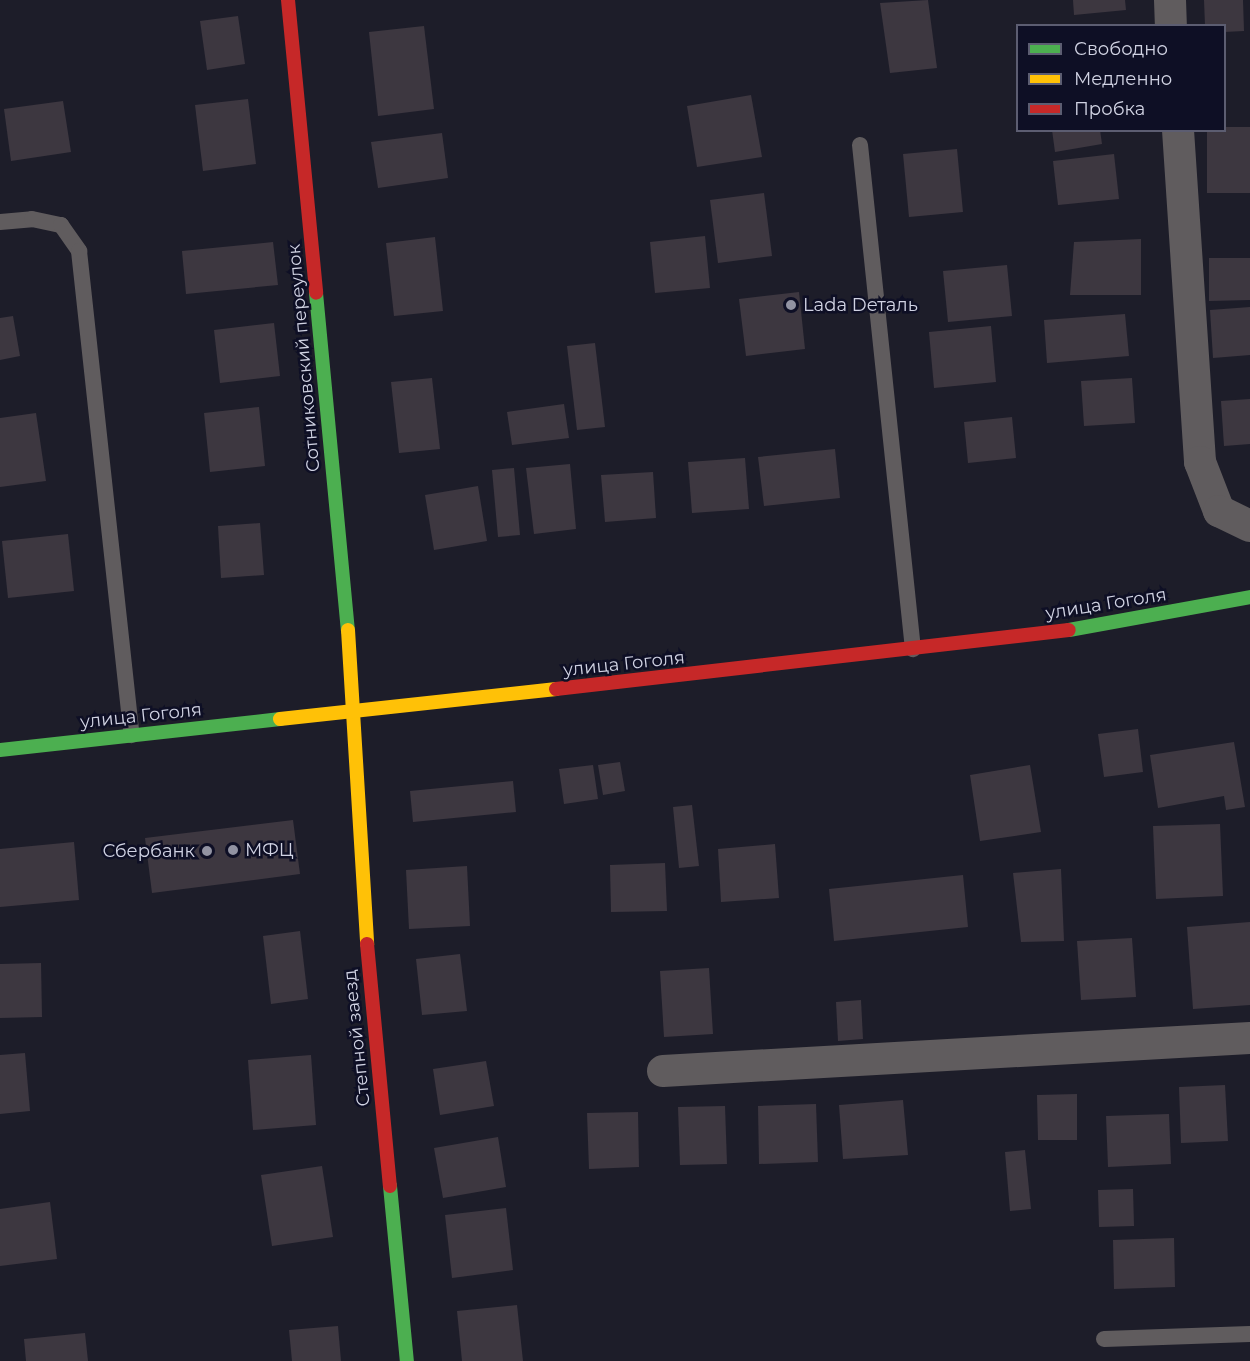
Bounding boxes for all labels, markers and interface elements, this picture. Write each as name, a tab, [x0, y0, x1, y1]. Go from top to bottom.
legend	[1016, 24, 1226, 132]
text: Свободно	[1074, 38, 1168, 60]
text: Медленно	[1074, 68, 1172, 90]
text: Пробка	[1074, 98, 1145, 120]
street label: Сотниковский переулок	[283, 243, 325, 473]
place label: Lada Dеталь	[803, 294, 918, 316]
marker: Lada Dеталь	[784, 298, 798, 312]
street label: улица Гоголя	[1044, 584, 1168, 624]
street label: улица Гоголя	[562, 647, 686, 681]
street label: улица Гоголя	[79, 699, 203, 733]
place label: МФЦ	[245, 839, 294, 861]
place label: Сбербанк	[103, 840, 195, 862]
marker: МФЦ	[226, 843, 240, 857]
marker: Сбербанк	[200, 844, 214, 858]
street label: Степной заезд	[339, 969, 375, 1107]

